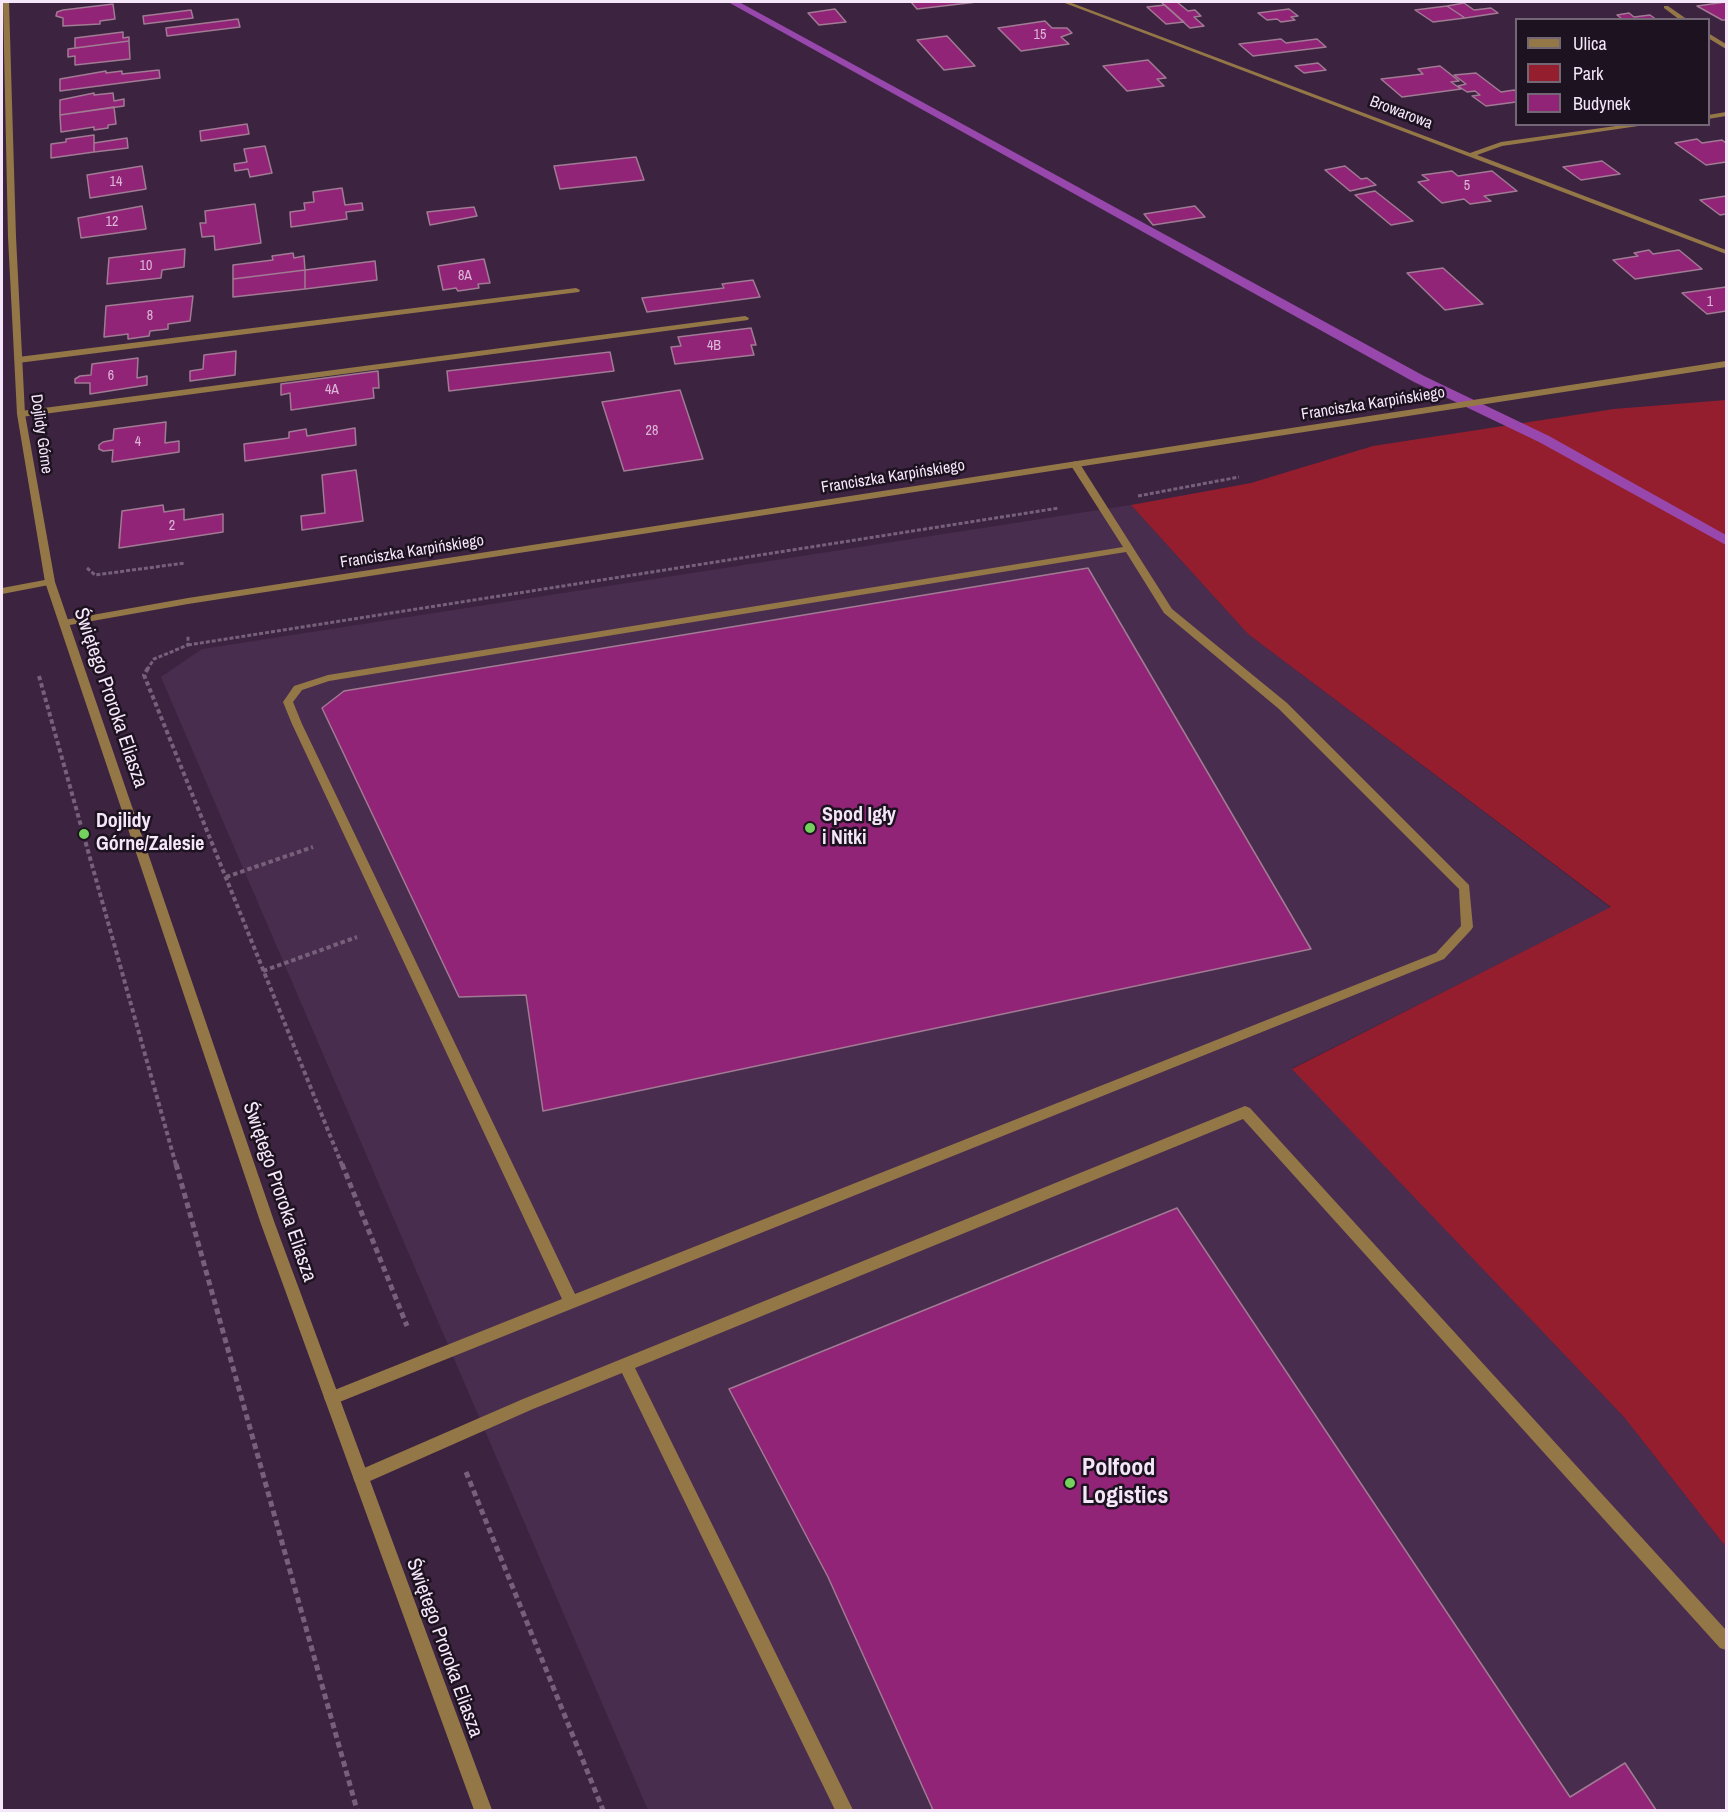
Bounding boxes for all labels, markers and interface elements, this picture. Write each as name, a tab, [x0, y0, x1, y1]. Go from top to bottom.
legend	[1515, 18, 1710, 126]
house number: 15	[1034, 27, 1046, 43]
text: Ulica	[1573, 31, 1607, 56]
text: Park	[1573, 61, 1603, 86]
text: Budynek	[1573, 91, 1630, 116]
street label: Browarowa	[1367, 92, 1435, 134]
house number: 14	[110, 174, 122, 190]
house number: 5	[1464, 178, 1470, 194]
house number: 12	[106, 214, 118, 230]
house number: 10	[140, 258, 152, 274]
house number: 8A	[458, 268, 472, 284]
house number: 1	[1707, 294, 1713, 310]
house number: 8	[147, 308, 153, 324]
house number: 4B	[707, 338, 721, 354]
house number: 6	[108, 368, 114, 384]
house number: 4A	[325, 382, 339, 398]
street label: Franciszka Karpińskiego	[1300, 383, 1446, 425]
street label: Dojlidy Górne	[26, 393, 56, 475]
house number: 28	[646, 423, 658, 439]
house number: 4	[135, 434, 141, 450]
street label: Franciszka Karpińskiego	[820, 456, 966, 498]
house number: 2	[169, 518, 175, 534]
street label: Franciszka Karpińskiego	[339, 531, 485, 573]
street label: Świętego Proroka Eliasza	[68, 605, 152, 791]
place label: Spod Igły i Nitki	[822, 804, 896, 851]
place label: Dojlidy Górne/Zalesie	[96, 810, 204, 857]
marker: Spod Igły i Nitki	[803, 821, 817, 835]
marker: Dojlidy Górne/Zalesie	[77, 827, 91, 841]
street label: Świętego Proroka Eliasza	[237, 1099, 321, 1285]
place label: Polfood Logistics	[1082, 1455, 1168, 1511]
marker: Polfood Logistics	[1063, 1476, 1077, 1490]
street label: Świętego Proroka Eliasza	[400, 1555, 488, 1741]

